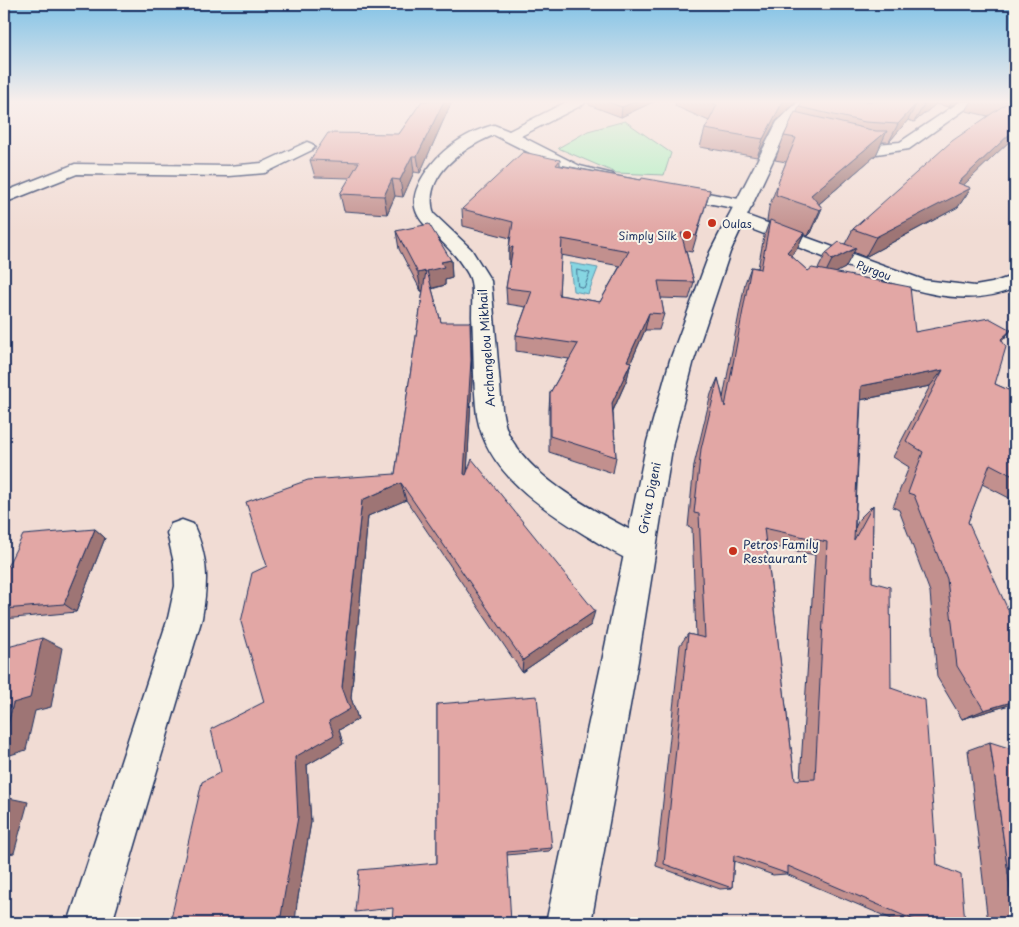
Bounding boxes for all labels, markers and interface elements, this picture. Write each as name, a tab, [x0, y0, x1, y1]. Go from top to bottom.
place label: Oulas	[722, 215, 752, 232]
marker: Oulas	[706, 217, 718, 229]
place label: Simply Silk	[618, 227, 677, 244]
marker: Simply Silk	[681, 229, 693, 241]
street label: Pyrgou	[854, 256, 894, 284]
street label: Archangelou Mikhail	[473, 288, 499, 408]
street label: Griva Digeni	[633, 461, 665, 535]
place label: Petros Family Restaurant	[743, 535, 819, 567]
marker: Petros Family Restaurant	[727, 545, 739, 557]

